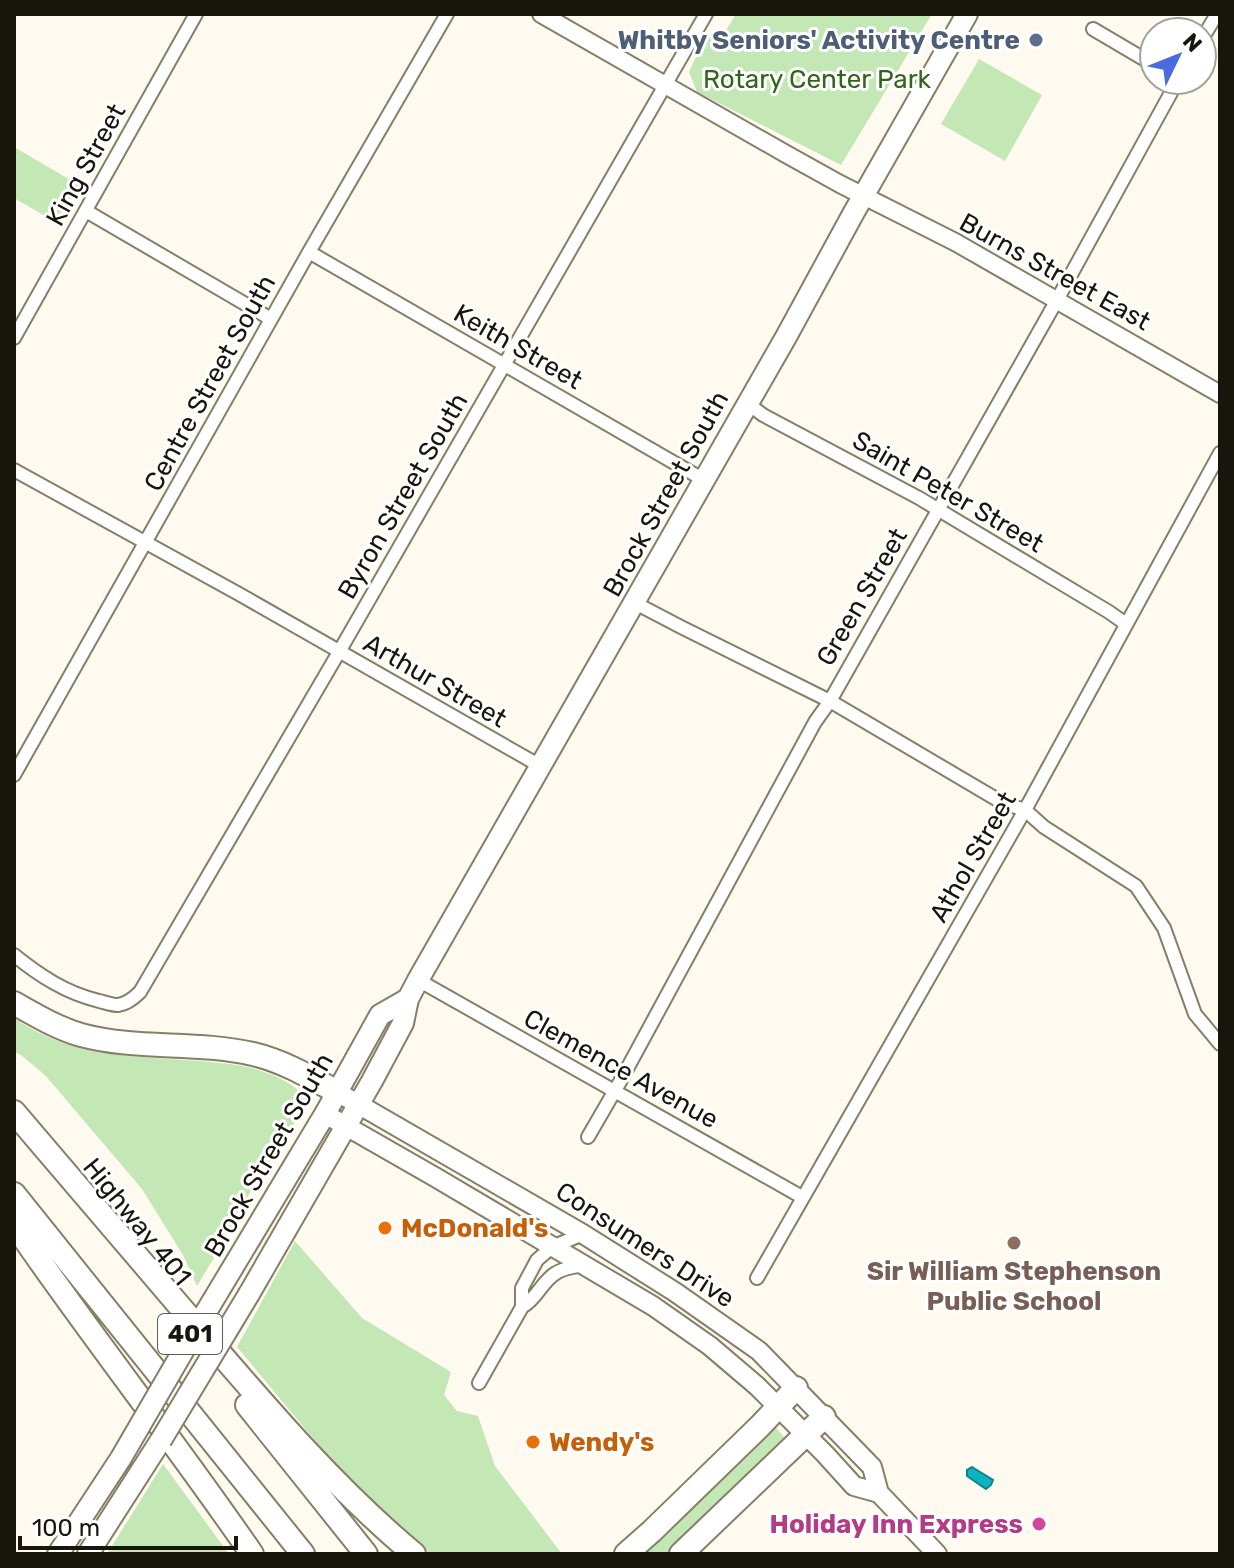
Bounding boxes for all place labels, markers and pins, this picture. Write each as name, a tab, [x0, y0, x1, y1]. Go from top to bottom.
place label: Whitby Seniors' Activity Centre	[618, 25, 1020, 56]
marker: Whitby Seniors' Activity Centre	[1027, 31, 1045, 49]
place label: McDonald's	[401, 1213, 549, 1244]
marker: McDonald's	[376, 1219, 394, 1237]
marker: Sir William Stephenson Public School	[1005, 1234, 1023, 1252]
place label: Sir William Stephenson Public School	[867, 1256, 1161, 1317]
place label: Wendy's	[549, 1427, 654, 1458]
marker: Wendy's	[524, 1433, 542, 1451]
place label: Holiday Inn Express	[770, 1509, 1023, 1540]
marker: Holiday Inn Express	[1030, 1515, 1048, 1533]

